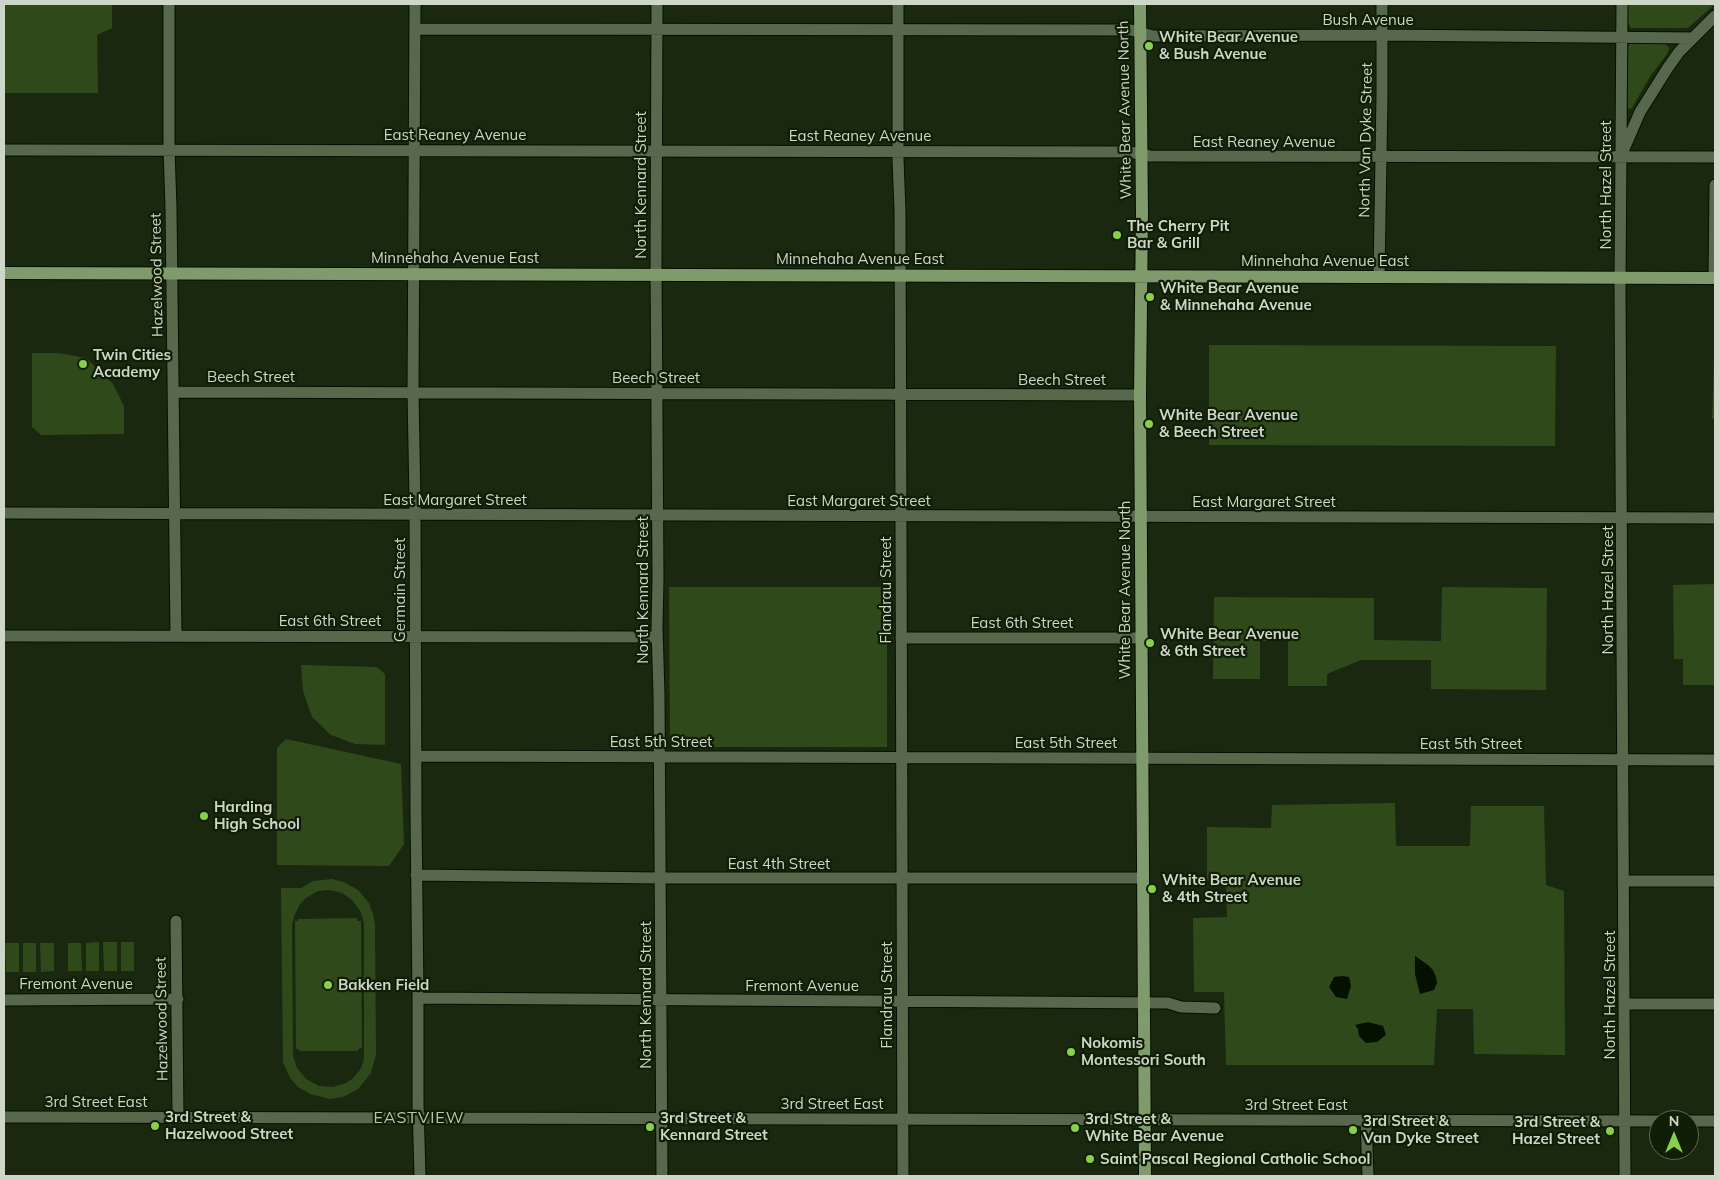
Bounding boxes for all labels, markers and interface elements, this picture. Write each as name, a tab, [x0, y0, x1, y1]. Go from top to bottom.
street label: Bush Avenue	[1322, 11, 1414, 29]
street label: White Bear Avenue North	[1114, 20, 1136, 200]
place label: White Bear Avenue & Bush Avenue	[1159, 28, 1298, 63]
marker: White Bear Avenue & Bush Avenue	[1143, 40, 1155, 52]
street label: North Van Dyke Street	[1356, 62, 1376, 218]
street label: North Kennard Street	[632, 111, 650, 259]
street label: North Hazel Street	[1597, 121, 1615, 249]
street label: East Reaney Avenue	[384, 126, 526, 144]
street label: East Reaney Avenue	[789, 127, 931, 145]
street label: East Reaney Avenue	[1193, 133, 1335, 151]
street label: Hazelwood Street	[147, 213, 167, 337]
place label: The Cherry Pit Bar & Grill	[1127, 217, 1229, 252]
marker: The Cherry Pit Bar & Grill	[1111, 229, 1123, 241]
street label: Minnehaha Avenue East	[371, 249, 539, 267]
street label: Minnehaha Avenue East	[776, 250, 944, 268]
street label: Minnehaha Avenue East	[1241, 252, 1409, 270]
place label: White Bear Avenue & Minnehaha Avenue	[1160, 279, 1312, 314]
marker: White Bear Avenue & Minnehaha Avenue	[1144, 291, 1156, 303]
place label: Twin Cities Academy	[93, 346, 171, 381]
marker: Twin Cities Academy	[77, 358, 89, 370]
street label: Beech Street	[207, 368, 295, 386]
street label: Beech Street	[612, 369, 700, 387]
street label: Beech Street	[1018, 371, 1106, 389]
place label: White Bear Avenue & Beech Street	[1159, 406, 1298, 441]
marker: White Bear Avenue & Beech Street	[1143, 418, 1155, 430]
street label: East Margaret Street	[383, 491, 527, 509]
street label: East Margaret Street	[787, 492, 931, 510]
street label: East Margaret Street	[1192, 493, 1336, 511]
street label: White Bear Avenue North	[1116, 501, 1134, 679]
street label: North Kennard Street	[634, 516, 652, 664]
street label: North Hazel Street	[1599, 526, 1617, 654]
street label: Flandrau Street	[877, 536, 895, 644]
street label: Germain Street	[391, 538, 409, 642]
street label: East 6th Street	[279, 612, 381, 630]
street label: East 6th Street	[971, 614, 1073, 632]
place label: White Bear Avenue & 6th Street	[1160, 625, 1299, 660]
marker: White Bear Avenue & 6th Street	[1144, 637, 1156, 649]
street label: East 5th Street	[610, 733, 712, 751]
street label: East 5th Street	[1015, 734, 1117, 752]
street label: East 5th Street	[1420, 735, 1522, 753]
place label: Harding High School	[214, 798, 300, 833]
marker: Harding High School	[198, 810, 210, 822]
street label: East 4th Street	[728, 855, 830, 873]
place label: White Bear Avenue & 4th Street	[1162, 871, 1301, 906]
marker: White Bear Avenue & 4th Street	[1146, 883, 1158, 895]
street label: North Kennard Street	[637, 921, 655, 1069]
street label: North Hazel Street	[1601, 931, 1619, 1059]
street label: Flandrau Street	[878, 941, 896, 1049]
street label: Hazelwood Street	[152, 957, 172, 1081]
street label: Fremont Avenue	[19, 975, 133, 993]
place label: Bakken Field	[338, 976, 429, 994]
street label: Fremont Avenue	[745, 977, 859, 995]
marker: Bakken Field	[322, 979, 334, 991]
place label: Nokomis Montessori South	[1081, 1034, 1206, 1069]
marker: Nokomis Montessori South	[1065, 1046, 1077, 1058]
street label: 3rd Street East	[45, 1093, 147, 1111]
street label: 3rd Street East	[781, 1095, 883, 1113]
street label: 3rd Street East	[1245, 1096, 1347, 1114]
place label: 3rd Street & Hazelwood Street	[165, 1108, 293, 1143]
district label: EASTVIEW	[373, 1108, 465, 1128]
place label: 3rd Street & Kennard Street	[660, 1109, 768, 1144]
place label: 3rd Street & White Bear Avenue	[1085, 1110, 1224, 1145]
north arrow	[1649, 1110, 1699, 1160]
place label: 3rd Street & Van Dyke Street	[1363, 1112, 1479, 1147]
text: N	[1669, 1112, 1679, 1130]
place label: 3rd Street & Hazel Street	[1512, 1113, 1600, 1148]
marker: 3rd Street & Hazelwood Street	[149, 1120, 161, 1132]
marker: 3rd Street & Kennard Street	[644, 1121, 656, 1133]
marker: 3rd Street & White Bear Avenue	[1069, 1122, 1081, 1134]
marker: 3rd Street & Van Dyke Street	[1347, 1124, 1359, 1136]
marker: 3rd Street & Hazel Street	[1604, 1125, 1616, 1137]
place label: Saint Pascal Regional Catholic School	[1100, 1150, 1370, 1168]
marker: Saint Pascal Regional Catholic School	[1084, 1153, 1096, 1165]

